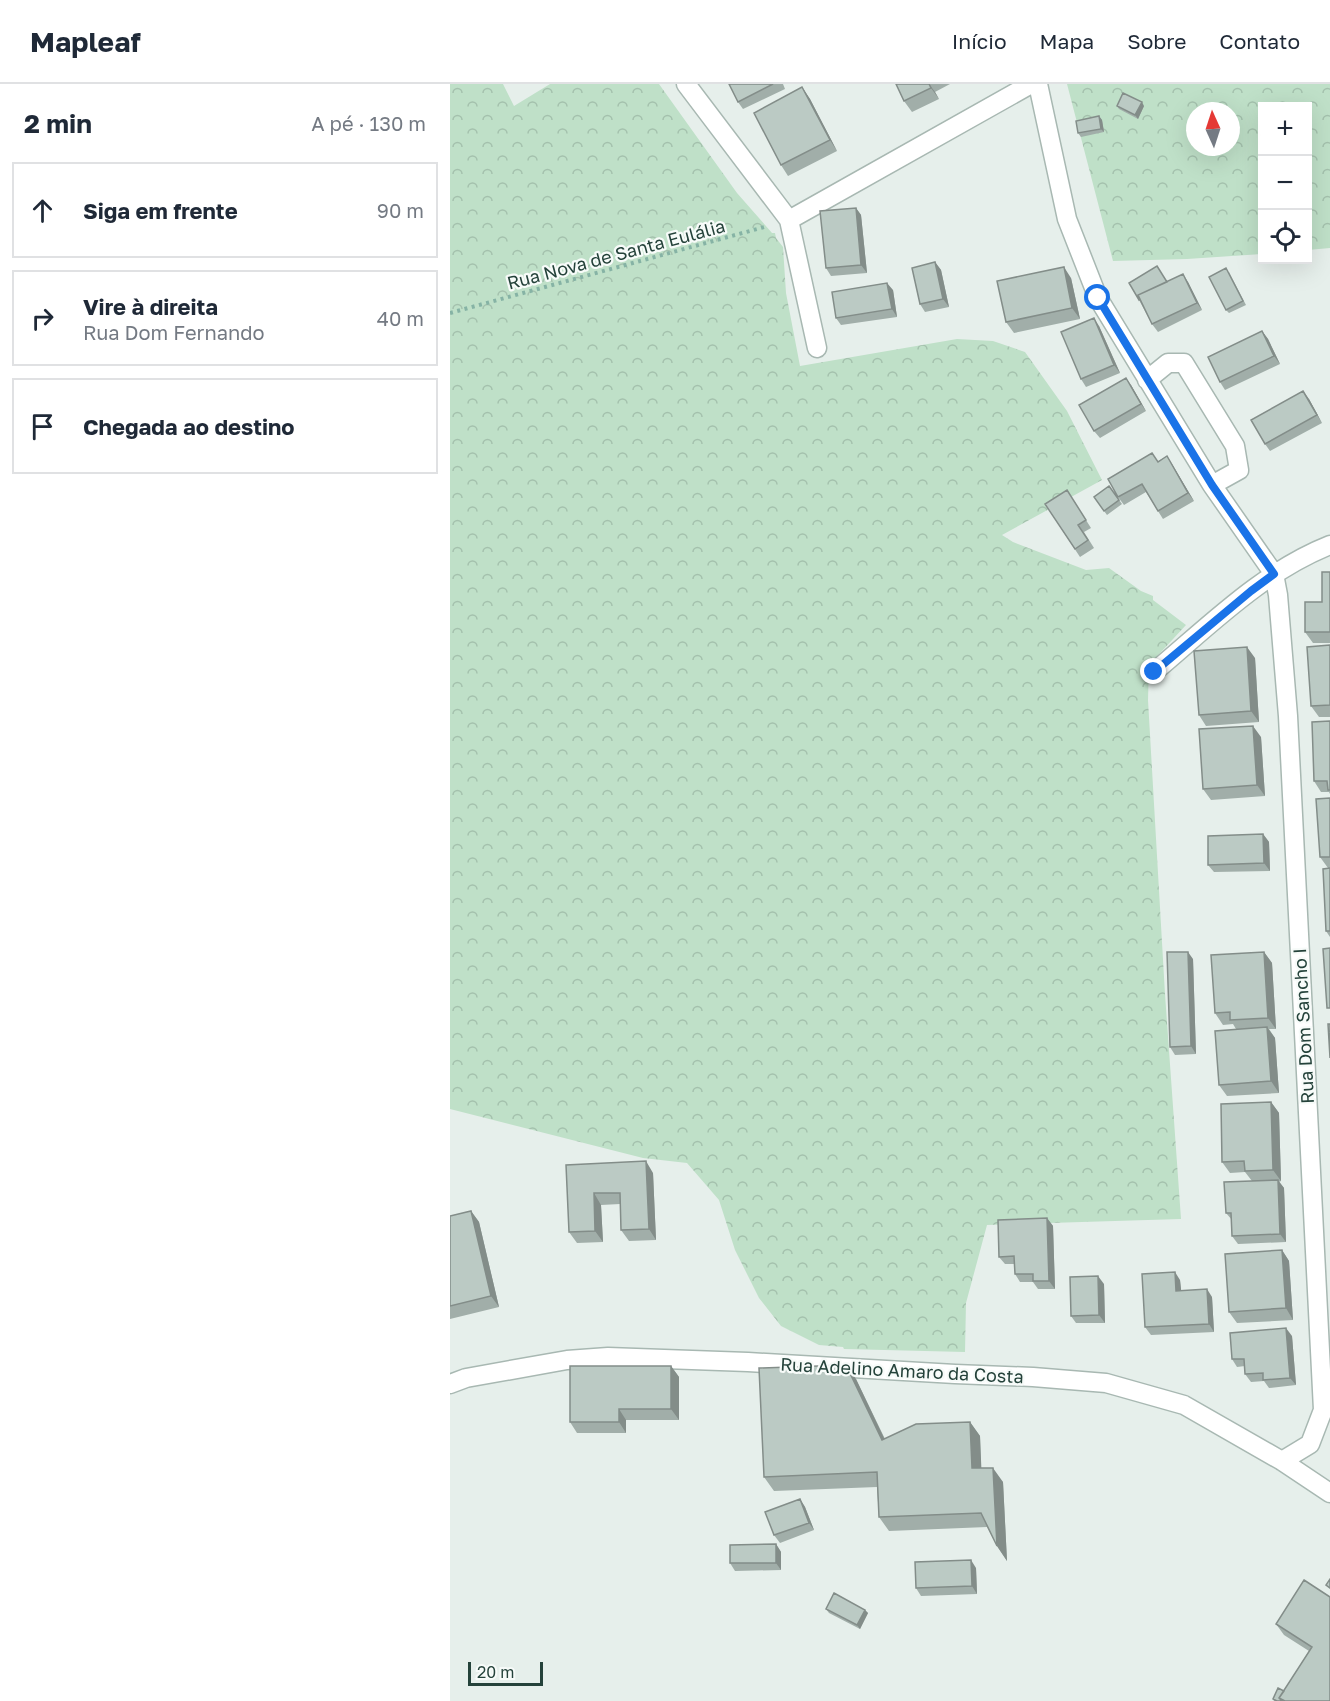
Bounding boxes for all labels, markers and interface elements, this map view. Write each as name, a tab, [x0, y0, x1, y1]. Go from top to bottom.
text: Mapleaf	[30, 25, 141, 58]
text: Início	[952, 28, 1007, 54]
text: Mapa	[1040, 28, 1094, 54]
text: Sobre	[1127, 28, 1186, 54]
text: Contato	[1219, 28, 1300, 54]
north arrow	[1186, 102, 1240, 156]
map controls	[1258, 102, 1312, 264]
button: +	[1258, 102, 1312, 156]
text: 2 min	[24, 108, 92, 139]
text: A pé · 130 m	[311, 111, 426, 135]
button: −	[1258, 156, 1312, 210]
icon: ahead	[26, 194, 59, 227]
text: Siga em frente	[83, 197, 238, 224]
text: 90 m	[377, 198, 424, 222]
button: locate	[1258, 210, 1312, 264]
street label: Rua Nova de Santa Eulália	[505, 214, 727, 294]
route start	[1084, 284, 1110, 310]
text: Vire à direita	[83, 293, 218, 320]
icon: right	[26, 302, 59, 335]
text: 40 m	[377, 306, 424, 330]
text: Rua Dom Fernando	[83, 320, 265, 344]
icon: arrive	[26, 410, 59, 443]
text: Chegada ao destino	[83, 413, 295, 440]
route end	[1140, 658, 1166, 684]
street label: Rua Dom Sancho I	[1288, 948, 1318, 1104]
street label: Rua Adelino Amaro da Costa	[780, 1353, 1024, 1387]
scale bar	[468, 1659, 543, 1686]
text: 20 m	[477, 1662, 514, 1682]

